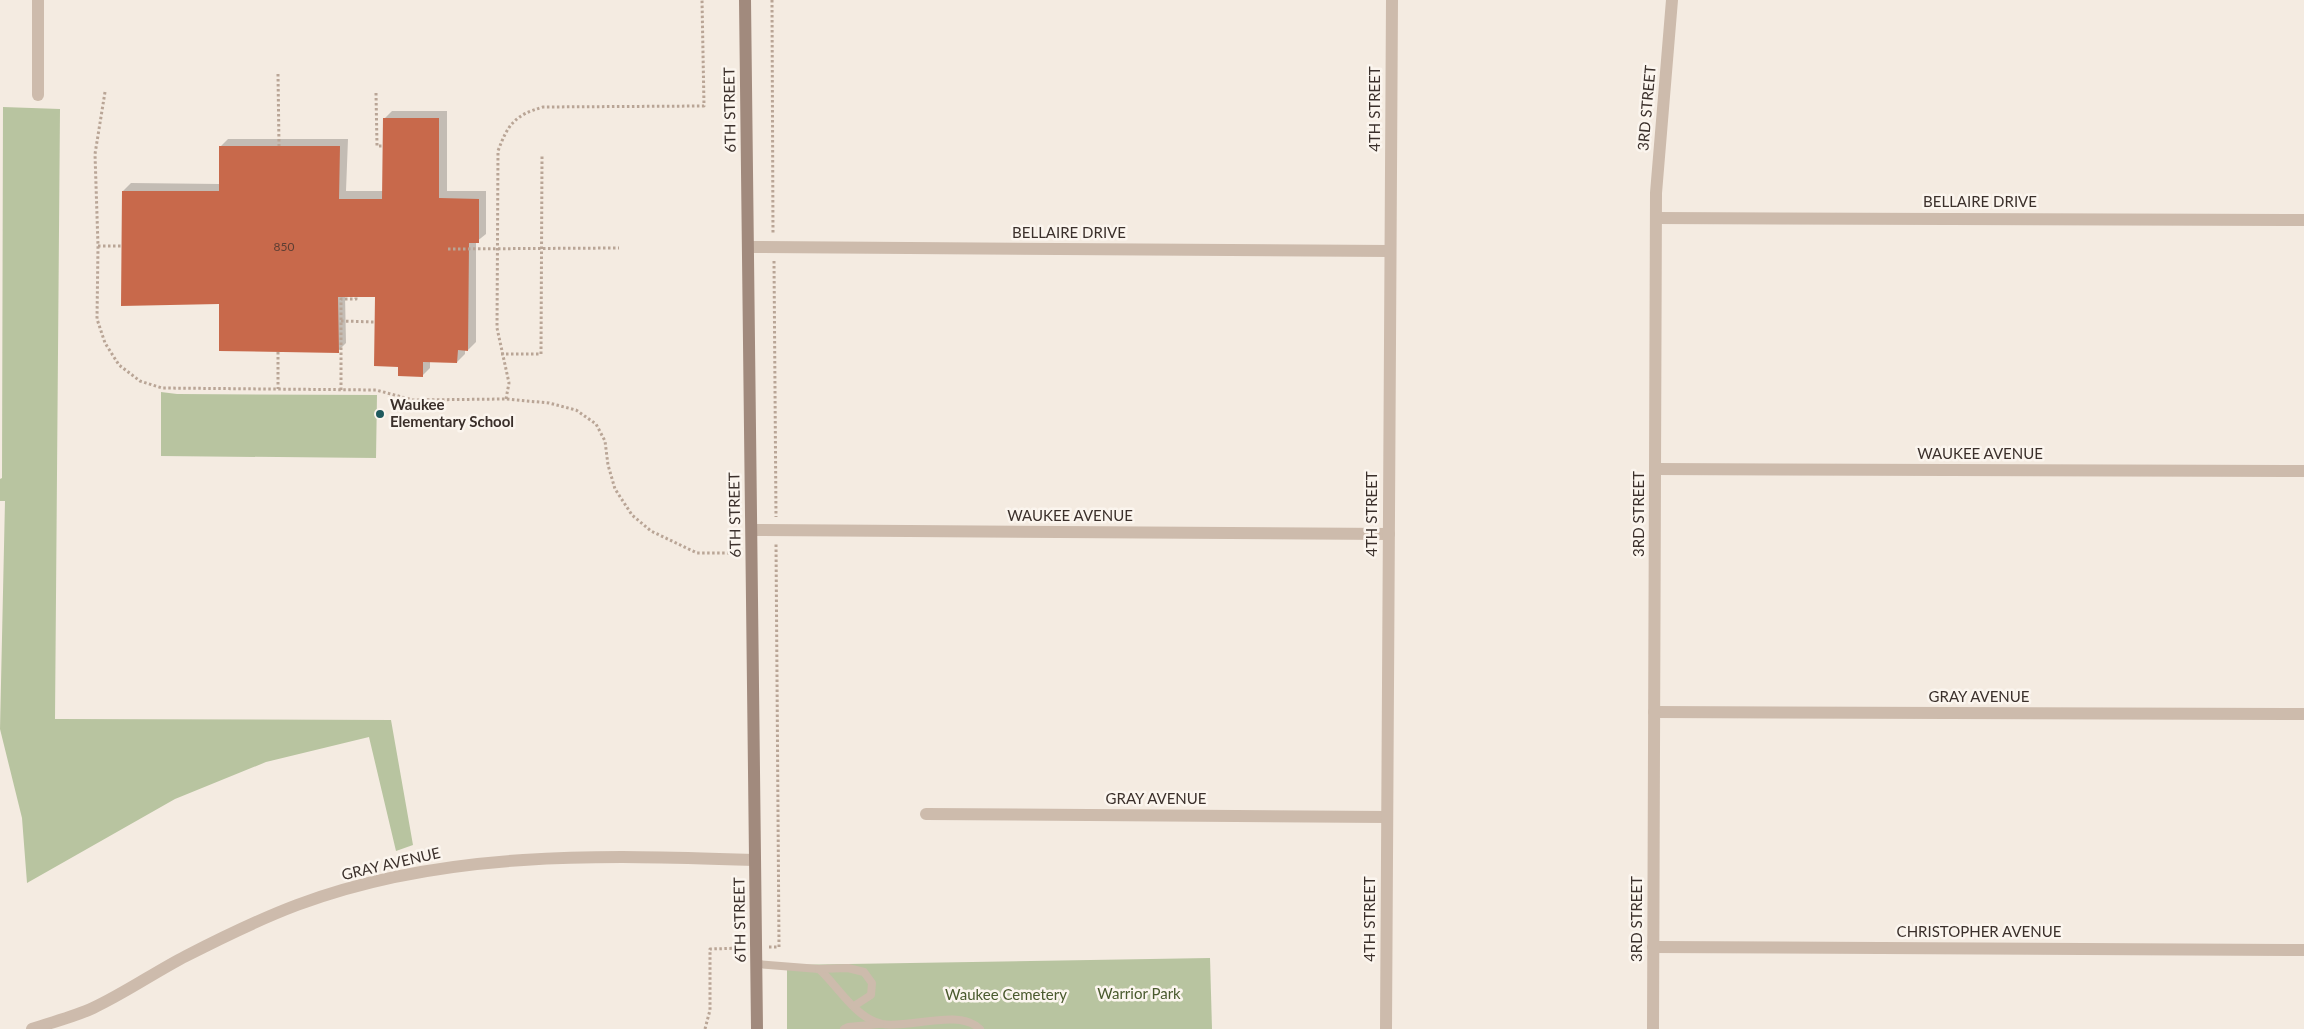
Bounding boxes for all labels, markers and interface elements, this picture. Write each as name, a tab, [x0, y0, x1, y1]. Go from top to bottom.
street label: 3RD STREET	[1633, 64, 1659, 151]
street label: 4TH STREET	[1365, 66, 1383, 152]
street label: 6TH STREET	[719, 67, 739, 153]
street label: BELLAIRE DRIVE	[1923, 192, 2037, 210]
street label: BELLAIRE DRIVE	[1012, 223, 1126, 241]
house number: 850	[274, 239, 294, 254]
place label: Waukee Elementary School	[390, 395, 514, 430]
marker: Waukee Elementary School	[374, 408, 386, 420]
street label: WAUKEE AVENUE	[1917, 444, 2043, 462]
street label: 4TH STREET	[1362, 471, 1380, 557]
street label: 3RD STREET	[1629, 471, 1647, 557]
street label: 6TH STREET	[724, 472, 744, 558]
street label: WAUKEE AVENUE	[1007, 506, 1133, 524]
street label: GRAY AVENUE	[1929, 687, 2029, 705]
street label: GRAY AVENUE	[1106, 789, 1206, 807]
street label: GRAY AVENUE	[340, 843, 442, 883]
street label: 4TH STREET	[1360, 876, 1378, 962]
street label: 3RD STREET	[1627, 876, 1645, 962]
street label: 6TH STREET	[729, 877, 749, 963]
street label: CHRISTOPHER AVENUE	[1897, 922, 2061, 940]
park label: Warrior Park	[1097, 984, 1181, 1002]
park label: Waukee Cemetery	[945, 985, 1067, 1003]

